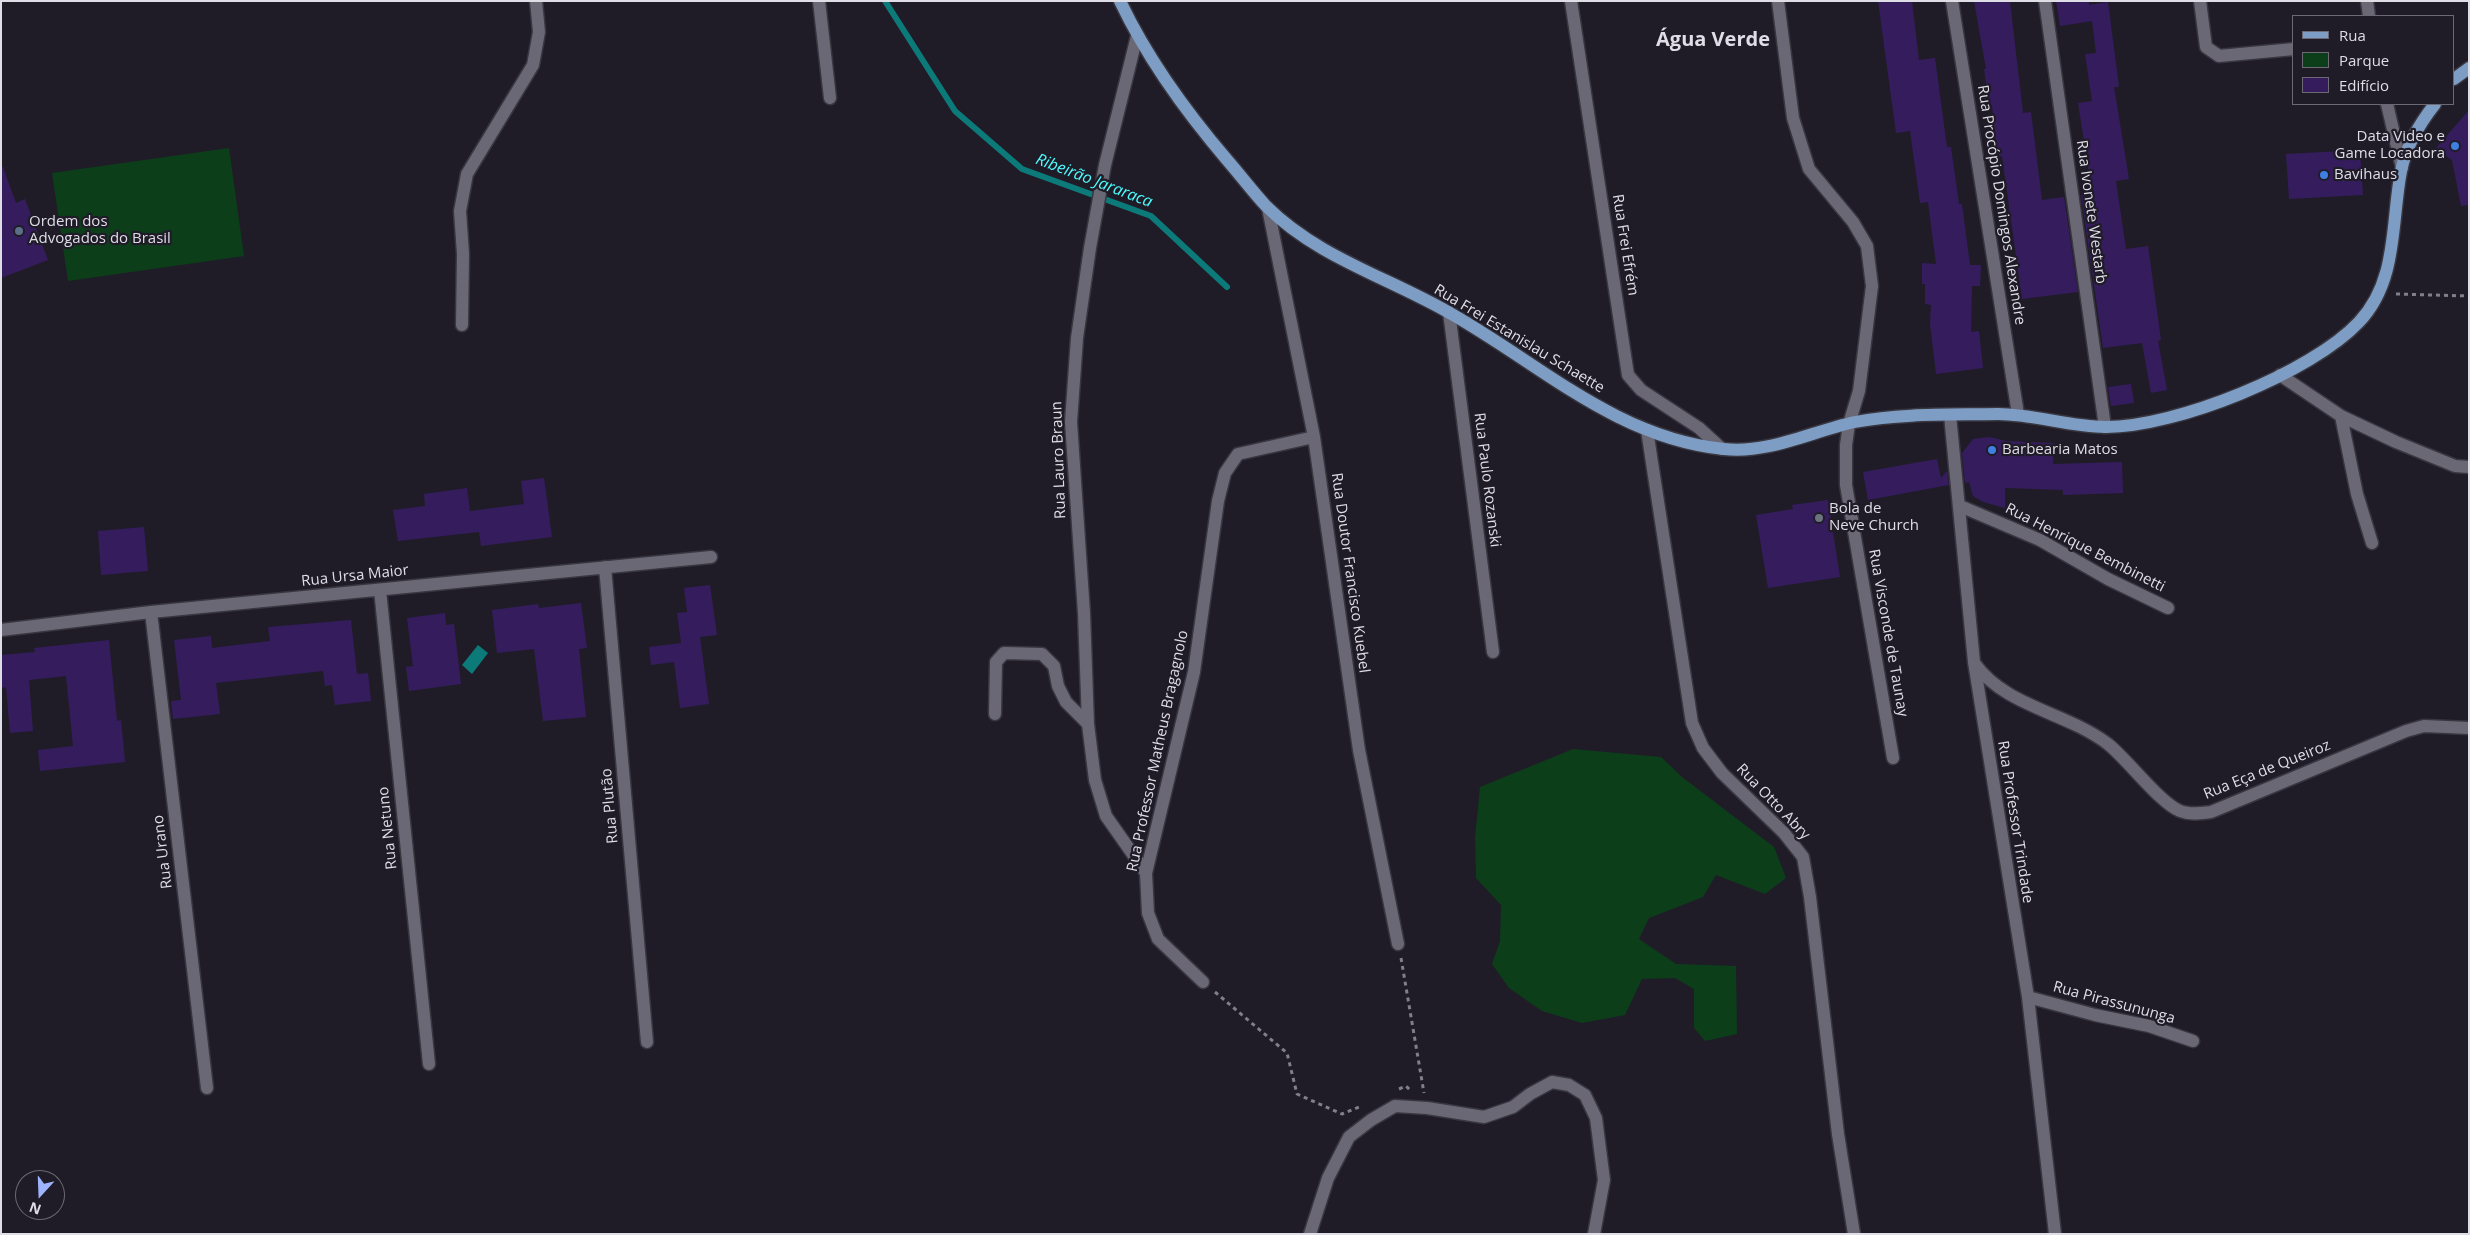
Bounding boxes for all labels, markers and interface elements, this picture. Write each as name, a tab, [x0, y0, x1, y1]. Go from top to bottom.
legend	[2292, 15, 2455, 105]
text: Rua	[2339, 25, 2366, 45]
district label: Água Verde	[1656, 28, 1770, 52]
text: Parque	[2339, 50, 2389, 70]
text: Edifício	[2339, 75, 2389, 95]
street label: Rua Procópio Domingos Alexandre	[1973, 84, 2029, 326]
place label: Data Video e Game Locadora	[2335, 128, 2445, 163]
street label: Rua Ivonete Westarb	[2072, 139, 2110, 285]
marker: Data Video e Game Locadora	[2449, 140, 2461, 152]
water label: Ribeirão Jararaca	[1033, 150, 1155, 212]
place label: Bavihaus	[2334, 166, 2397, 184]
marker: Bavihaus	[2318, 169, 2330, 181]
street label: Rua Frei Efrém	[1608, 193, 1642, 297]
place label: Ordem dos Advogados do Brasil	[29, 213, 171, 248]
marker: Ordem dos Advogados do Brasil	[13, 225, 25, 237]
street label: Rua Frei Estanislau Schaette	[1431, 281, 1607, 397]
street label: Rua Lauro Braun	[1048, 401, 1070, 519]
street label: Rua Paulo Rozanski	[1470, 412, 1504, 548]
place label: Barbearia Matos	[2002, 441, 2118, 459]
marker: Barbearia Matos	[1986, 444, 1998, 456]
street label: Rua Doutor Francisco Kuebel	[1327, 472, 1373, 674]
place label: Bola de Neve Church	[1829, 500, 1919, 535]
street label: Rua Henrique Bembinetti	[2002, 500, 2168, 596]
marker: Bola de Neve Church	[1813, 512, 1825, 524]
street label: Rua Visconde de Taunay	[1864, 548, 1912, 718]
street label: Rua Ursa Maior	[300, 561, 410, 591]
street label: Rua Professor Matheus Bragagnolo	[1124, 629, 1192, 873]
street label: Rua Eça de Queiroz	[2201, 736, 2333, 804]
street label: Rua Professor Trindade	[1993, 740, 2037, 904]
street label: Rua Otto Abry	[1732, 760, 1814, 844]
street label: Rua Plutão	[598, 768, 622, 844]
street label: Rua Netuno	[375, 786, 401, 870]
street label: Rua Urano	[150, 814, 176, 890]
street label: Rua Pirassununga	[2051, 978, 2177, 1028]
north arrow	[15, 1170, 65, 1220]
text: N	[26, 1198, 44, 1220]

